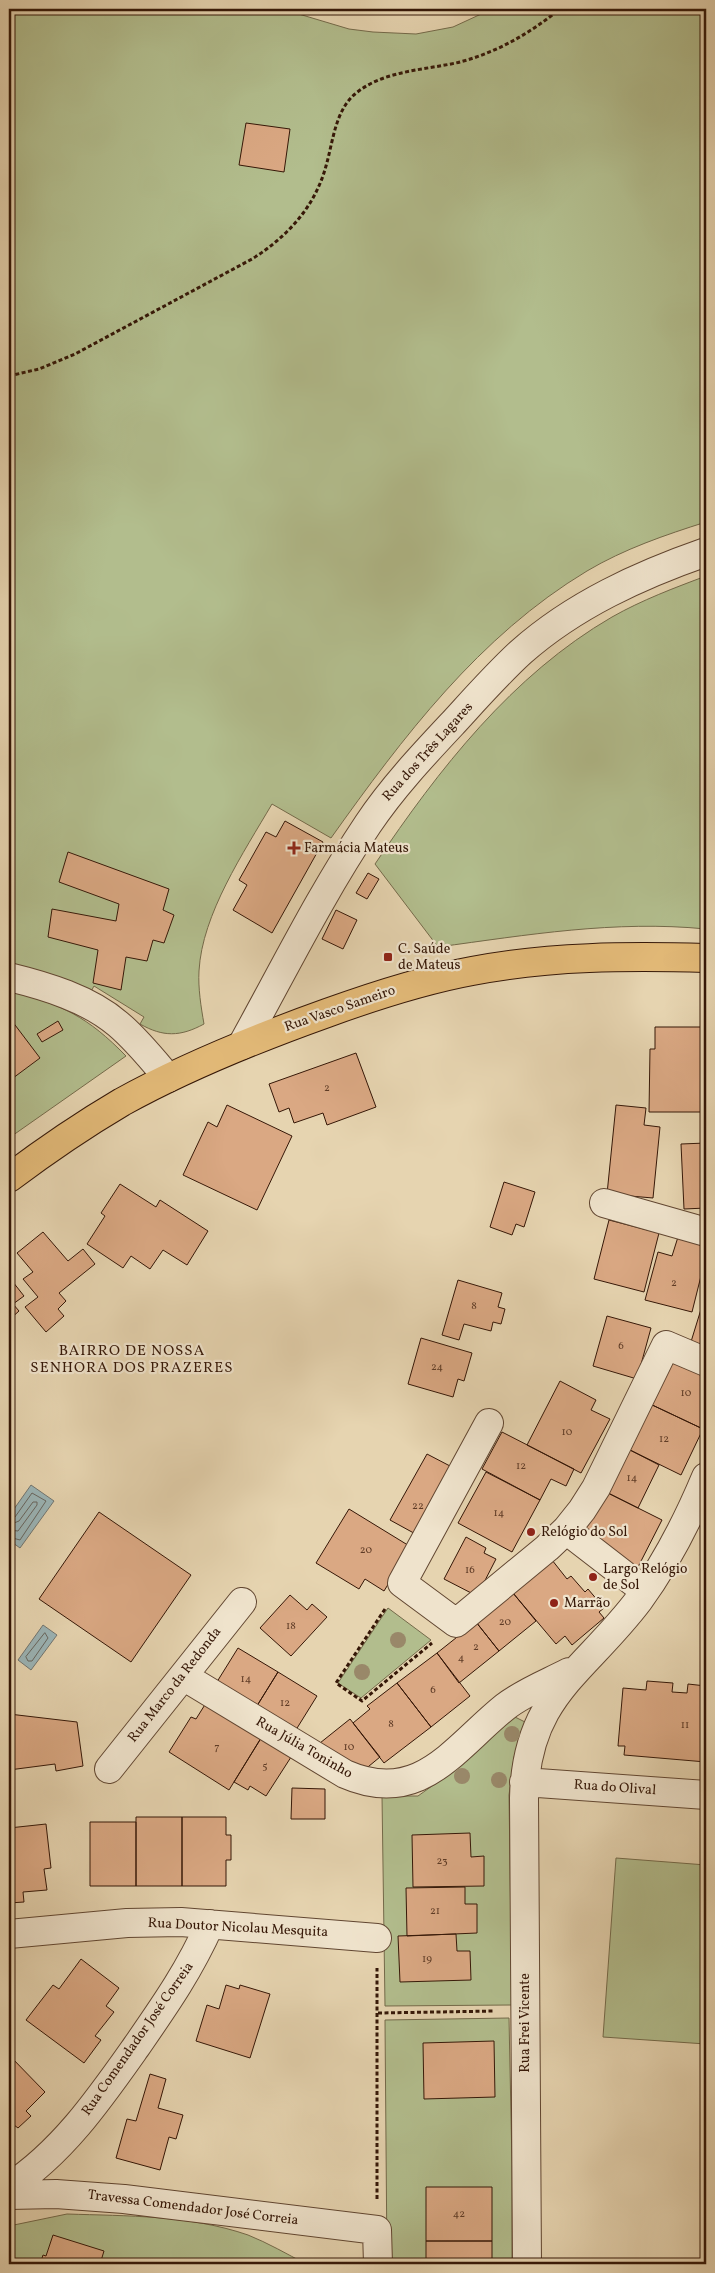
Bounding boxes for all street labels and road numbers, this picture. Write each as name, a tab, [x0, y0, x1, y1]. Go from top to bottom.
street label: Rua dos Três Lagares	[378, 698, 478, 806]
street label: Rua Vasco Sameiro	[282, 981, 398, 1037]
street label: Rua Marco da Redonda	[124, 1623, 226, 1747]
street label: Rua Júlia Toninho	[252, 1713, 356, 1783]
street label: Rua do Olival	[573, 1776, 657, 1800]
street label: Rua Doutor Nicolau Mesquita	[147, 1914, 329, 1942]
street label: Rua Comendador José Correia	[78, 1958, 198, 2120]
street label: Rua Frei Vicente	[516, 1973, 535, 2073]
street label: Travessa Comendador José Correia	[87, 2186, 299, 2230]

